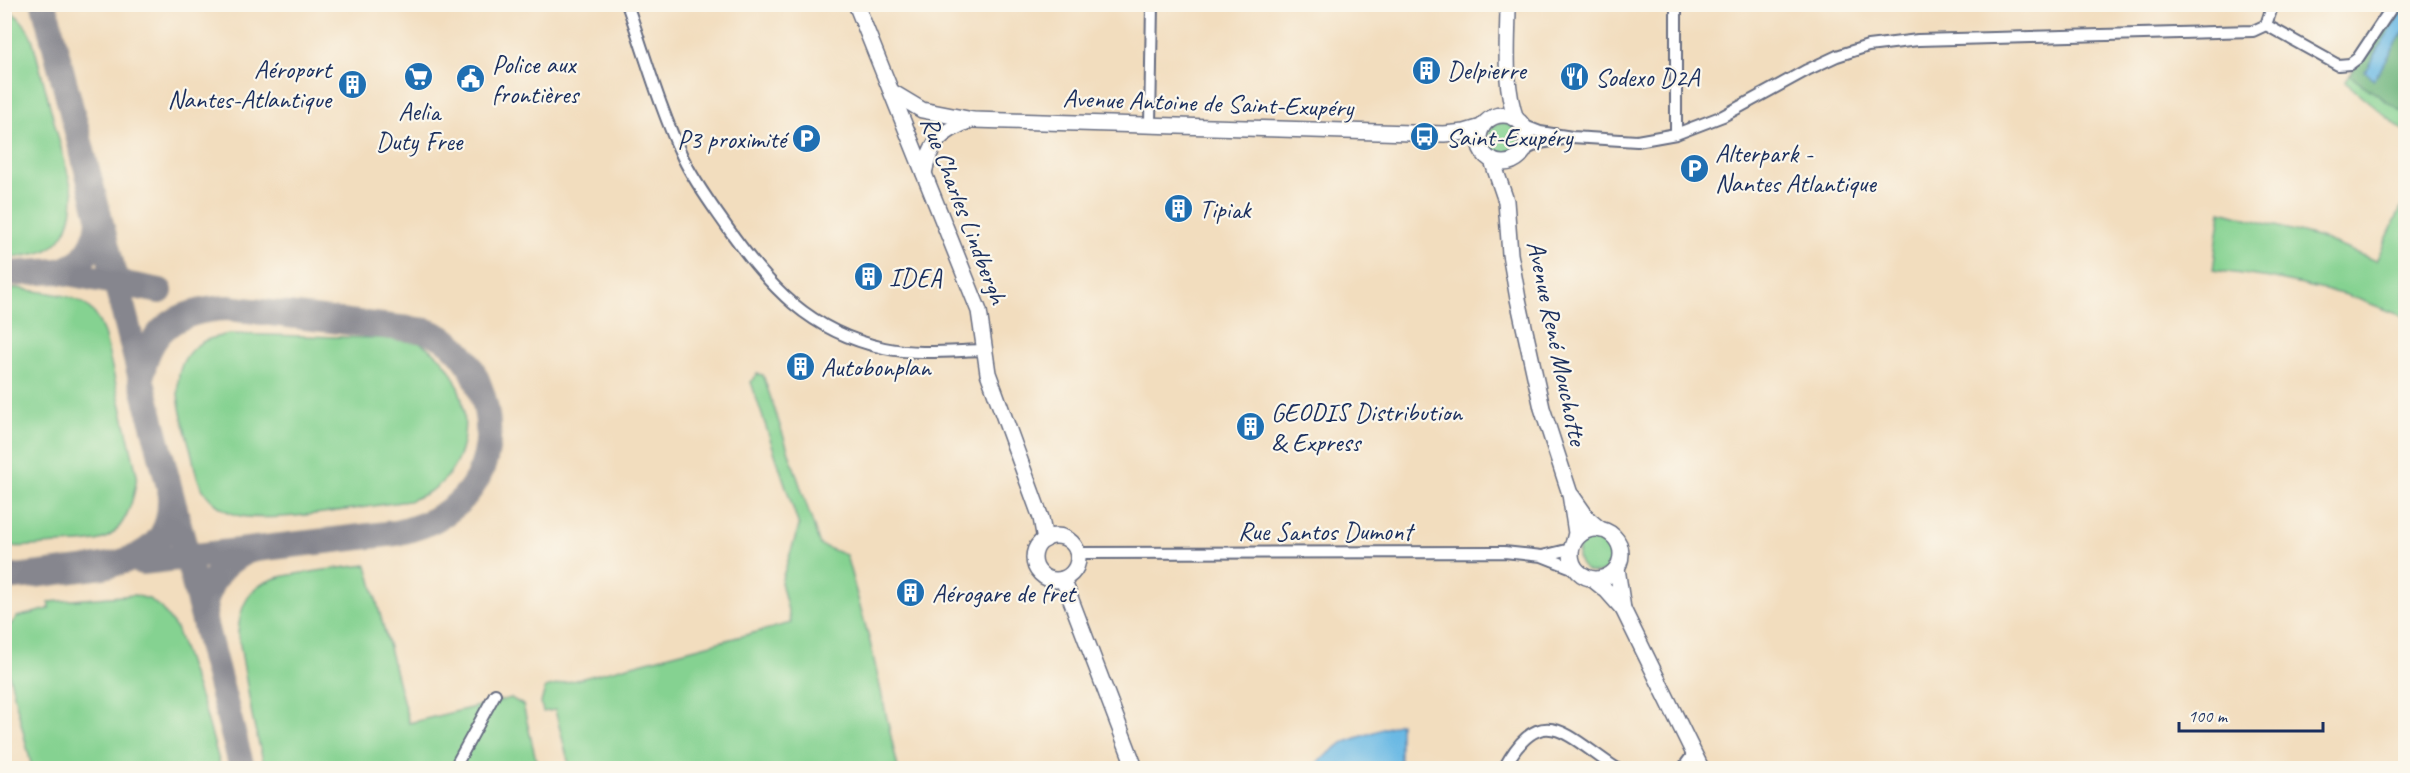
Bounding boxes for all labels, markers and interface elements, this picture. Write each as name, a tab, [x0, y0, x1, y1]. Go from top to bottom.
place label: Police aux frontières	[492, 48, 581, 111]
place label: Aéroport Nantes-Atlantique	[168, 53, 334, 116]
building icon: Delpierre	[1410, 54, 1442, 86]
place label: Delpierre	[1447, 54, 1528, 87]
supermarket icon: Aelia Duty Free	[403, 61, 435, 93]
restaurant icon: Sodexo D2A	[1558, 61, 1590, 93]
place label: Sodexo D2A	[1595, 61, 1701, 94]
public building icon: Police aux frontières	[455, 63, 487, 95]
building icon: Aéroport Nantes-Atlantique	[336, 68, 368, 100]
street label: Avenue Antoine de Saint-Exupéry	[1062, 81, 1356, 125]
place label: Aelia Duty Free	[376, 95, 464, 158]
street label: Rue Charles Lindbergh	[913, 111, 1016, 310]
bus stop icon: Saint-Exupéry	[1409, 121, 1441, 153]
place label: Saint-Exupéry	[1446, 121, 1574, 154]
place label: P3 proximité	[677, 123, 790, 156]
parking icon: P3 proximité	[791, 123, 823, 155]
place label: Alterpark - Nantes Atlantique	[1715, 137, 1877, 200]
parking icon: Alterpark - Nantes Atlantique	[1678, 152, 1710, 184]
building icon: Tipiak	[1162, 193, 1194, 225]
place label: Tipiak	[1199, 193, 1252, 226]
street label: Avenue René Mouchotte	[1519, 238, 1595, 451]
building icon: IDEA	[852, 261, 884, 293]
place label: IDEA	[889, 261, 943, 294]
building icon: Autobonplan	[784, 351, 816, 383]
place label: Autobonplan	[821, 351, 932, 384]
place label: GEODIS Distribution & Express	[1271, 396, 1463, 459]
building icon: GEODIS Distribution & Express	[1234, 411, 1266, 443]
street label: Rue Santos Dumont	[1238, 515, 1415, 548]
building icon: Aérogare de fret	[895, 577, 927, 609]
place label: Aérogare de fret	[932, 577, 1077, 610]
scale bar	[2179, 695, 2323, 733]
text: 100 m	[2188, 705, 2229, 727]

